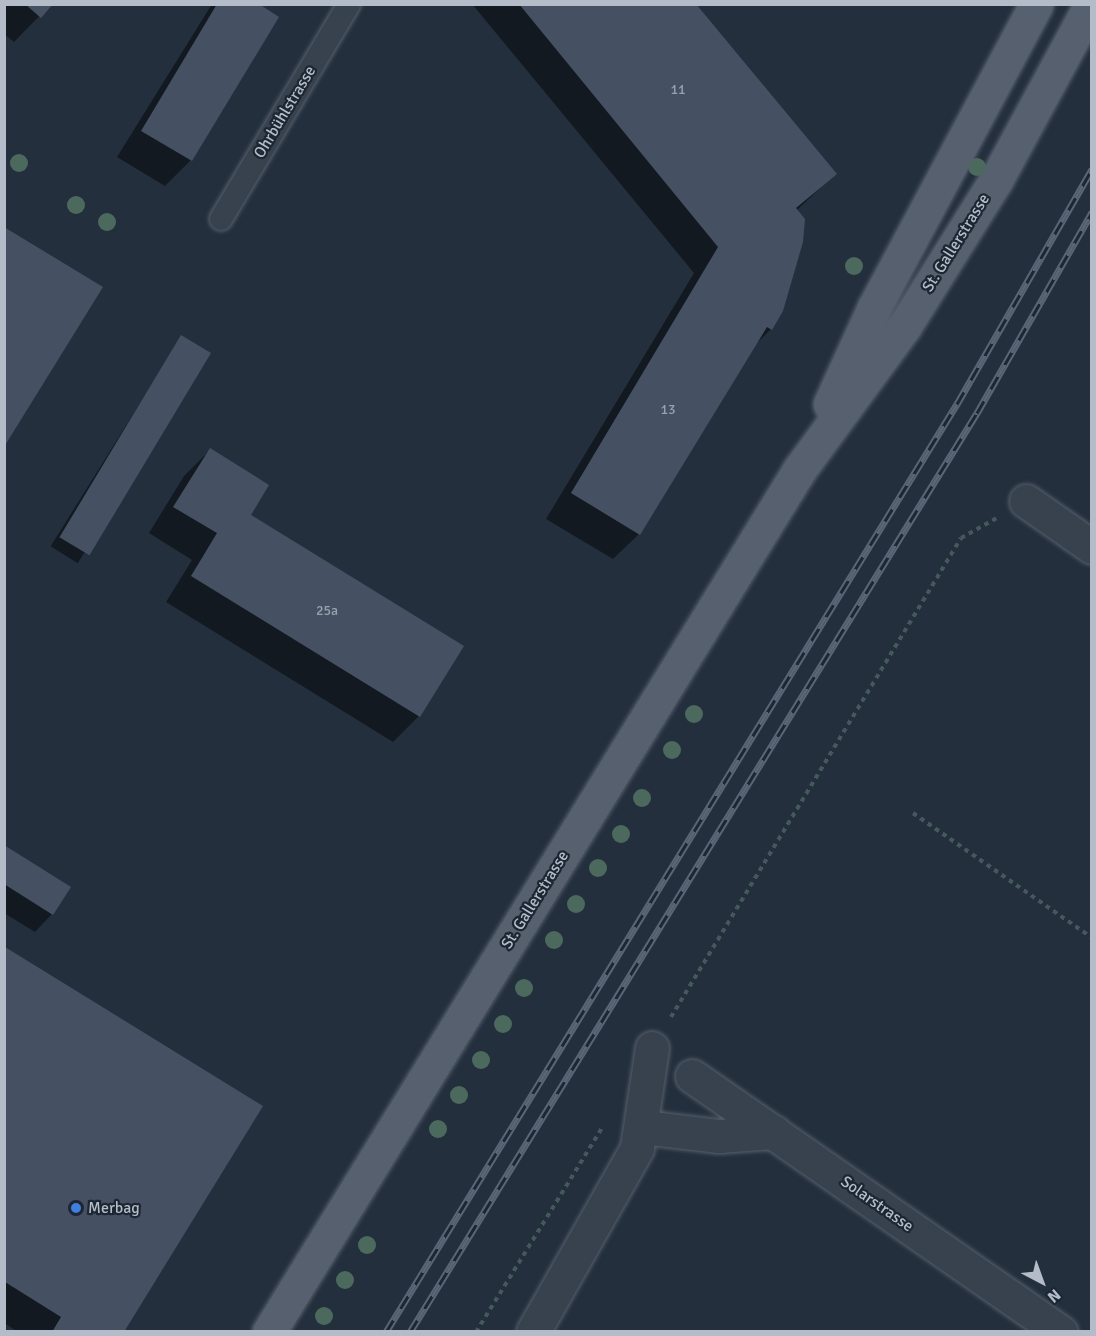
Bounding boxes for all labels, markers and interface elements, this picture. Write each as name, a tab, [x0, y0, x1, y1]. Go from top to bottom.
street label: Ohrbühlstrasse	[250, 62, 320, 162]
house number: 11	[670, 82, 686, 98]
street label: St. Gallerstrasse	[918, 190, 994, 296]
house number: 13	[660, 402, 676, 418]
house number: 25a	[316, 603, 338, 619]
street label: St. Gallerstrasse	[497, 847, 573, 953]
street label: Solarstrasse	[837, 1172, 917, 1236]
place label: Merbag	[88, 1198, 140, 1218]
marker: Merbag	[69, 1201, 83, 1215]
north arrow	[1012, 1252, 1072, 1312]
text: N	[1043, 1284, 1065, 1307]

